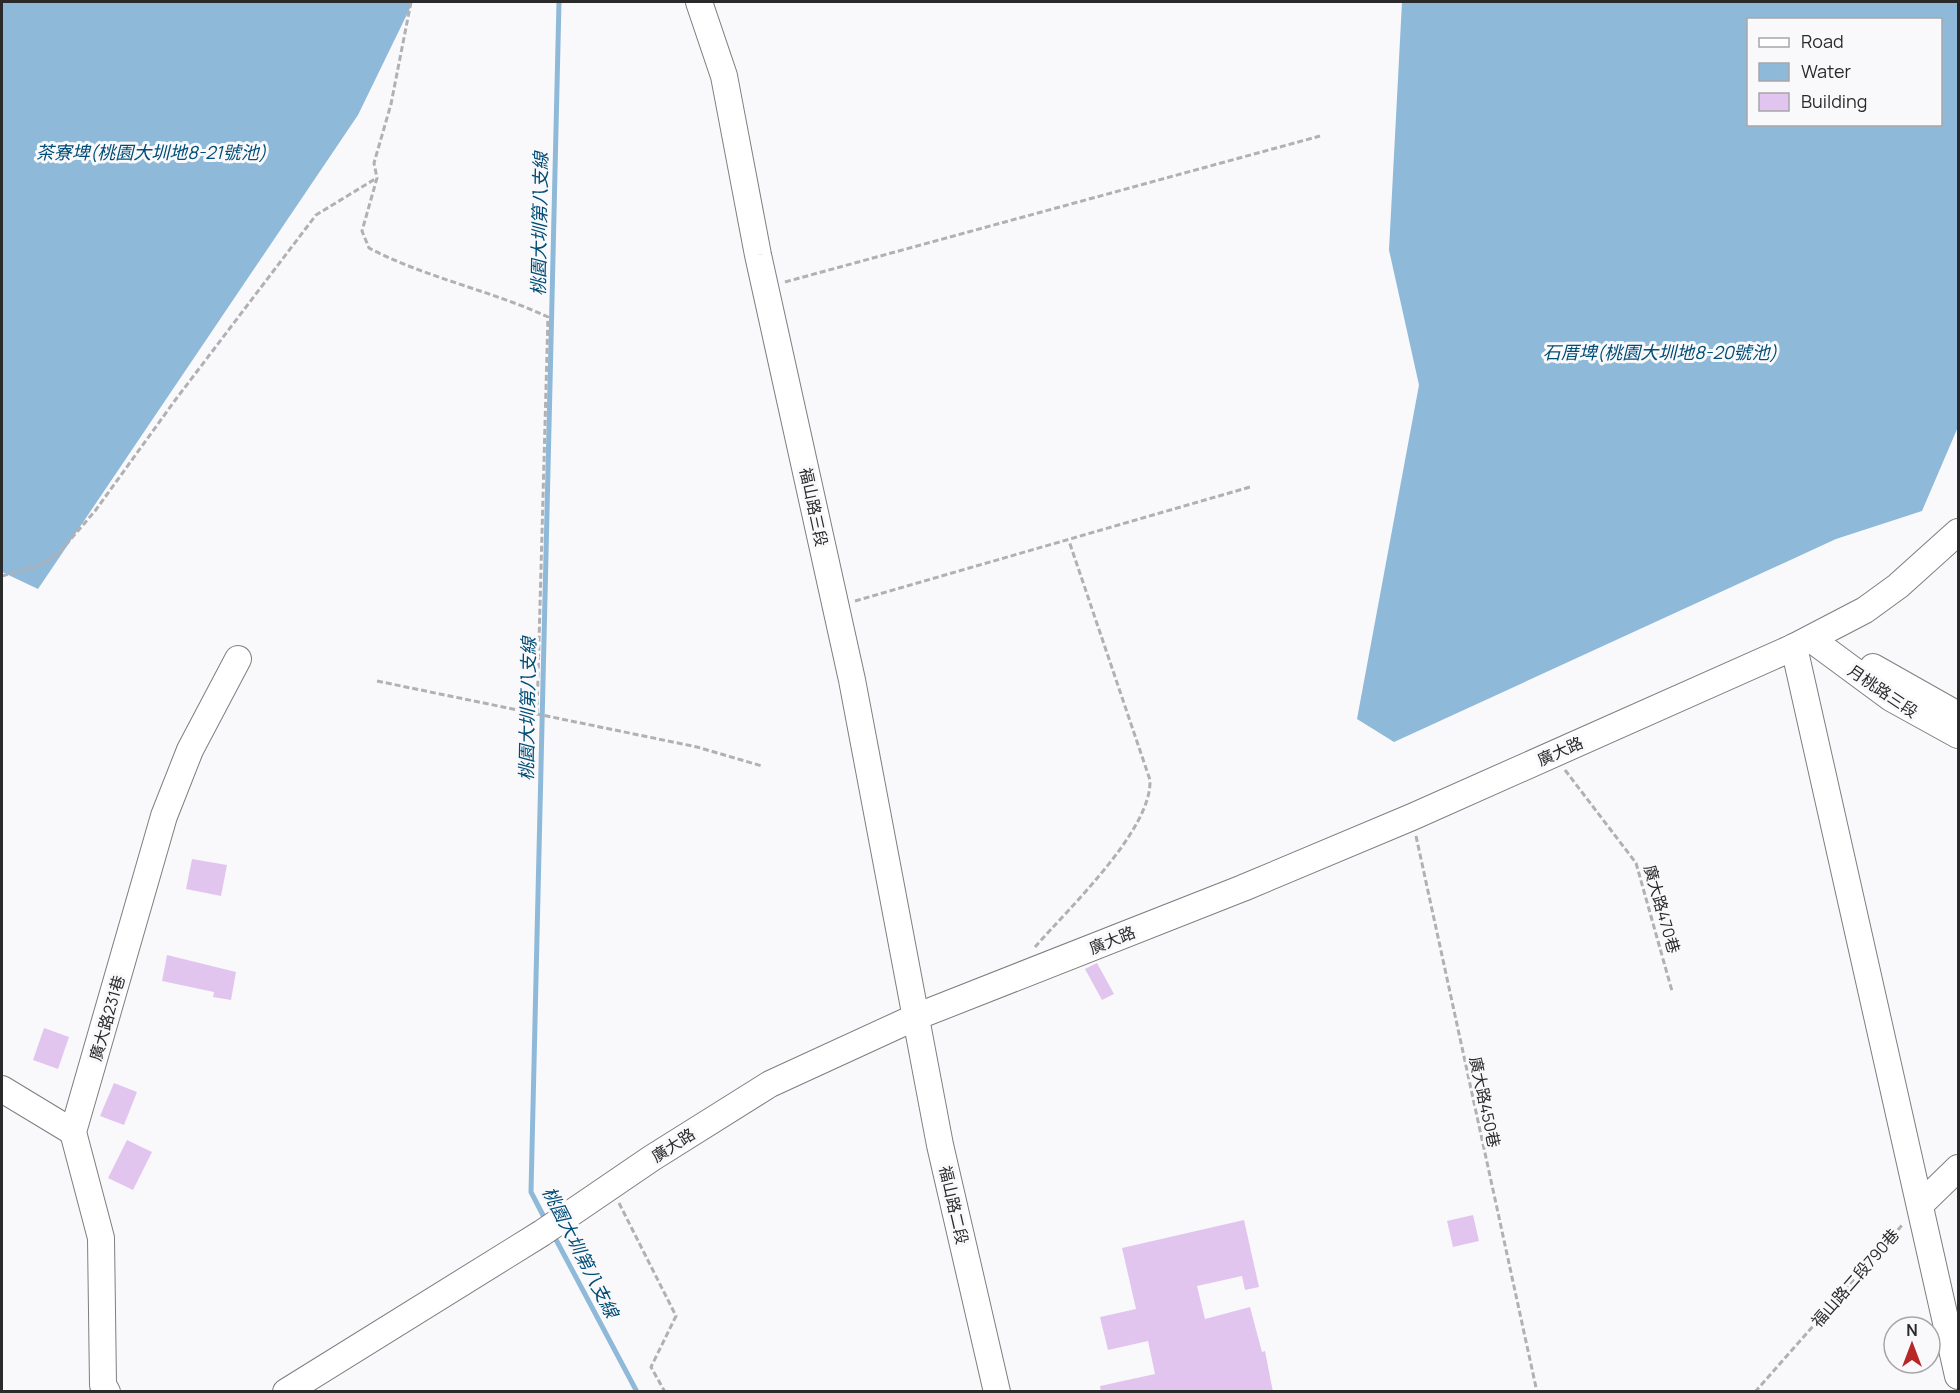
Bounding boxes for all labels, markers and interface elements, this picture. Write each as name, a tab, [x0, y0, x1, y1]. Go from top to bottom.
legend	[1747, 18, 1942, 126]
text: Road	[1801, 29, 1844, 53]
text: Water	[1801, 59, 1851, 83]
text: Building	[1801, 89, 1867, 113]
water label: 茶寮埤(桃園大圳地8-21號池)	[36, 140, 267, 164]
water label: 桃園大圳第八支線	[526, 150, 552, 296]
water label: 石厝埤(桃園大圳地8-20號池)	[1543, 340, 1778, 364]
street label: 福山路三段	[795, 466, 833, 548]
water label: 桃園大圳第八支線	[514, 635, 540, 781]
street label: 月桃路三段	[1844, 660, 1922, 722]
street label: 廣大路	[1534, 731, 1586, 771]
street label: 廣大路470巷	[1639, 862, 1685, 956]
street label: 廣大路	[1086, 921, 1138, 959]
street label: 廣大路231巷	[84, 973, 130, 1063]
street label: 廣大路450巷	[1465, 1055, 1505, 1149]
street label: 廣大路	[647, 1123, 699, 1167]
street label: 福山路二段	[934, 1164, 974, 1246]
water label: 桃園大圳第八支線	[538, 1182, 625, 1323]
street label: 福山路二段790巷	[1806, 1224, 1904, 1332]
north arrow	[1882, 1315, 1942, 1375]
text: N	[1906, 1319, 1918, 1341]

